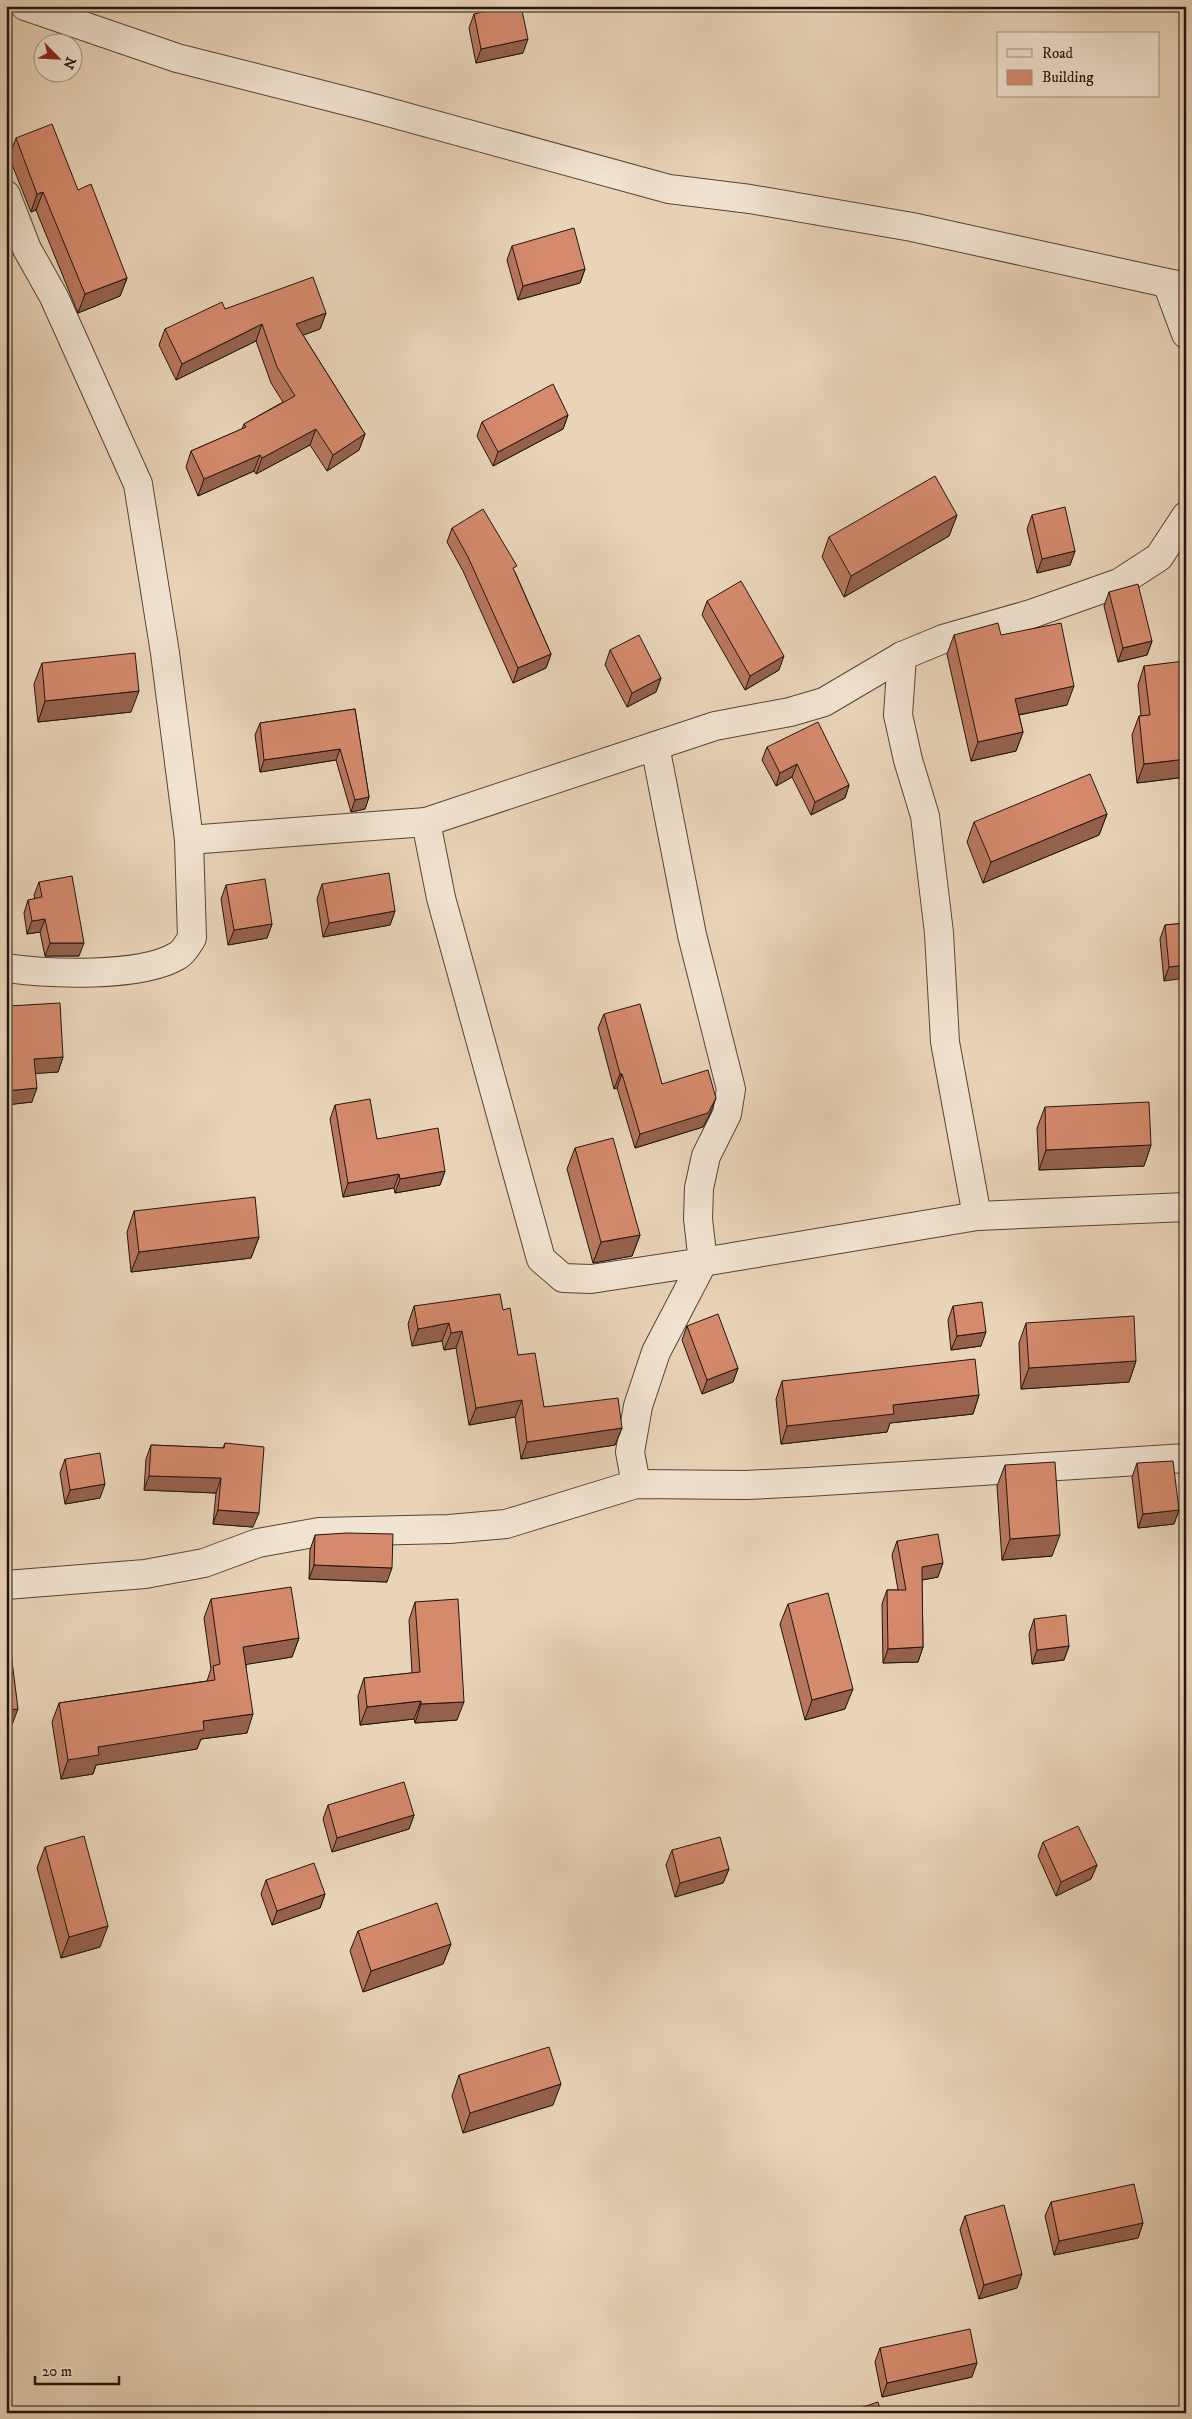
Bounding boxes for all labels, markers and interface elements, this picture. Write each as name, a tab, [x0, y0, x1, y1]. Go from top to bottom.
north arrow	[32, 32, 82, 82]
legend	[997, 32, 1160, 98]
text: Road	[1042, 44, 1074, 63]
text: N	[58, 54, 80, 72]
text: Building	[1042, 68, 1094, 87]
scale bar	[35, 2354, 119, 2386]
text: 20 m	[42, 2362, 72, 2381]

